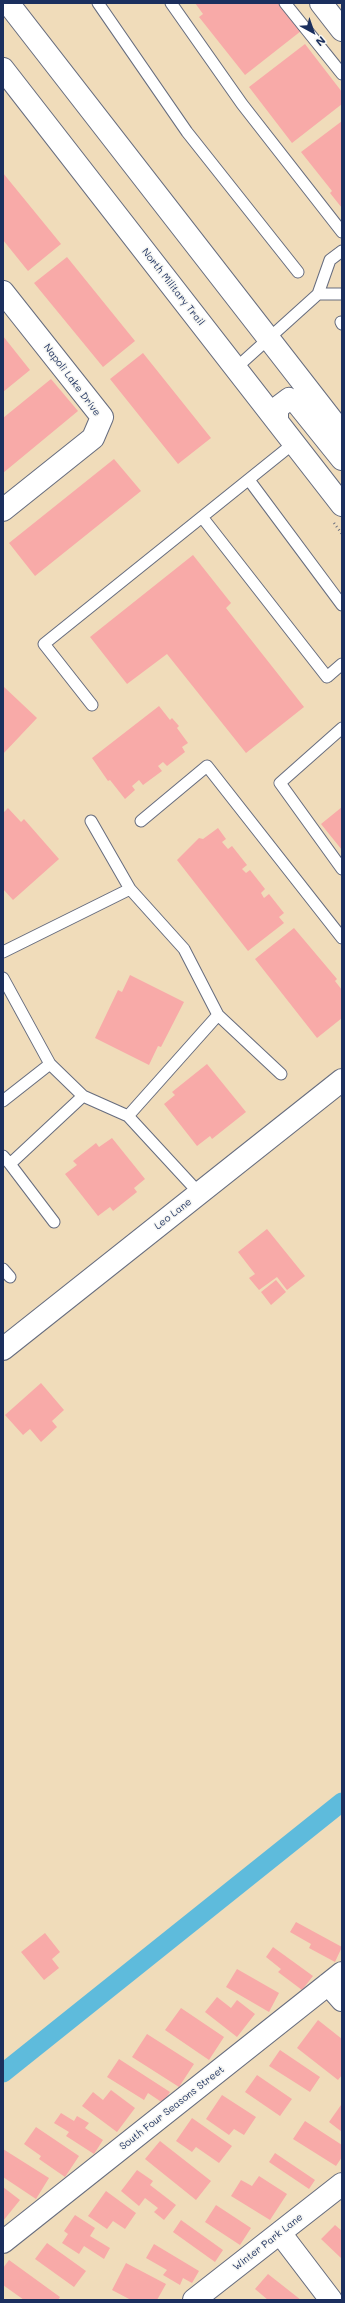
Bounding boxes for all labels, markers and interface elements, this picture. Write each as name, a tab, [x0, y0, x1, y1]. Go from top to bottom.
north arrow	[293, 12, 333, 52]
text: N	[313, 33, 329, 50]
street label: North Military Trail	[139, 246, 207, 328]
street label: Napoli Lake Drive	[41, 342, 103, 418]
street label: Leo Lane	[152, 1196, 194, 1232]
street label: South Four Seasons Street	[117, 2063, 227, 2153]
street label: Winter Park Lane	[231, 2211, 305, 2273]

